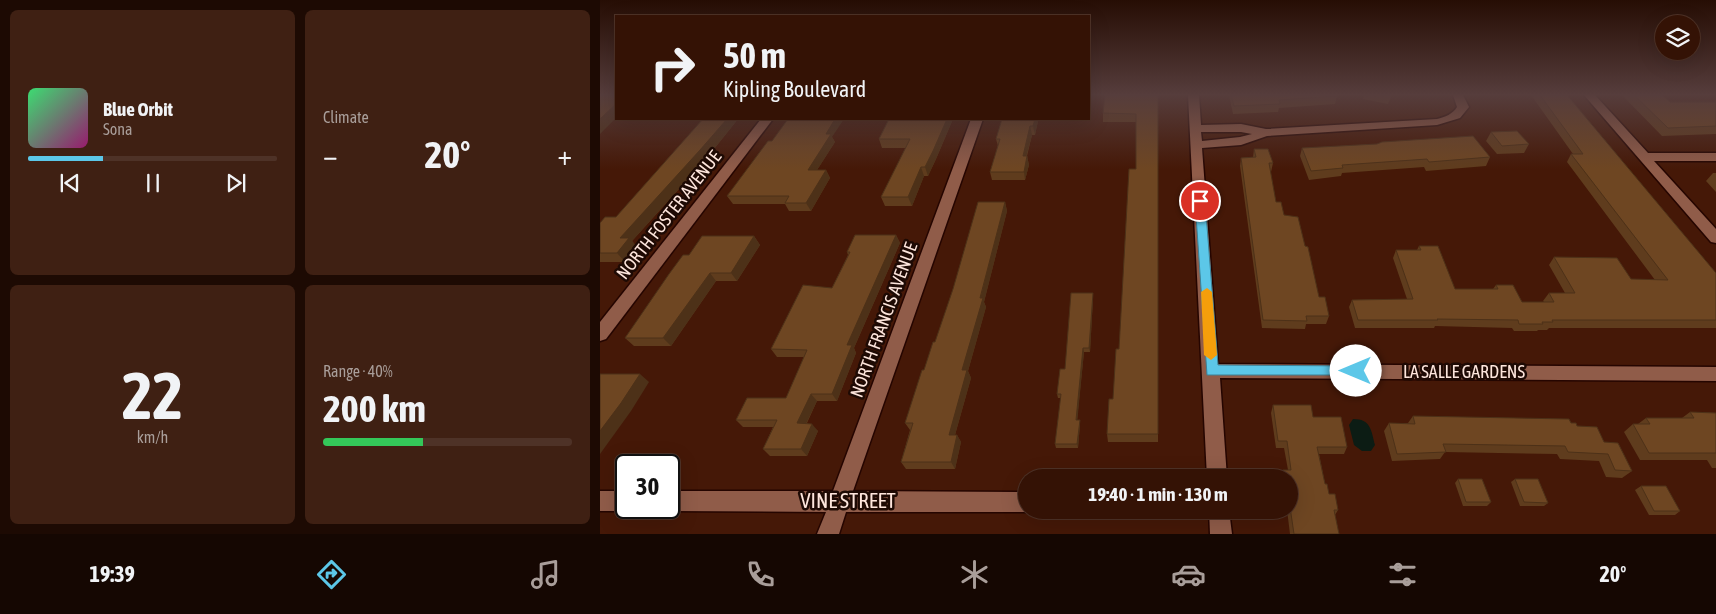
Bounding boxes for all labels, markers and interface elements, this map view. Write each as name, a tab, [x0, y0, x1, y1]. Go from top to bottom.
map controls	[1655, 15, 1700, 60]
button: layers	[1655, 15, 1700, 60]
icon: right	[640, 35, 705, 100]
text: 50 m	[723, 35, 786, 75]
text: Kipling Boulevard	[723, 76, 866, 102]
text: Blue Orbit	[103, 98, 173, 120]
text: Climate	[323, 108, 369, 126]
text: Sona	[103, 120, 132, 138]
text: 20°	[424, 133, 471, 176]
text: −	[323, 139, 338, 171]
text: +	[557, 139, 572, 171]
street label: NORTH FOSTER AVENUE	[612, 146, 725, 283]
icon: previous	[56, 169, 84, 197]
icon: pause	[139, 169, 167, 197]
icon: next	[222, 169, 250, 197]
pin	[1179, 180, 1221, 222]
icon: arrive	[1186, 187, 1214, 215]
street label: NORTH FRANCIS AVENUE	[846, 239, 921, 400]
position arrow	[1329, 344, 1381, 396]
text: 22	[122, 358, 183, 433]
street label: LA SALLE GARDENS	[1403, 361, 1525, 382]
text: Range · 40%	[323, 362, 393, 380]
text: 200 km	[323, 387, 426, 430]
text: km/h	[137, 428, 168, 446]
speed limit sign: 30	[615, 454, 680, 519]
text: 19:40 · 1 min · 130 m	[1088, 483, 1228, 505]
street label: VINE STREET	[800, 488, 896, 512]
icon: directions	[314, 557, 349, 592]
icon: music	[528, 557, 563, 592]
icon: phone	[743, 557, 778, 592]
icon: climate	[957, 557, 992, 592]
icon: car	[1171, 557, 1206, 592]
icon: filters	[1385, 557, 1420, 592]
text: 19:39	[90, 561, 135, 587]
text: 20°	[1600, 561, 1626, 587]

